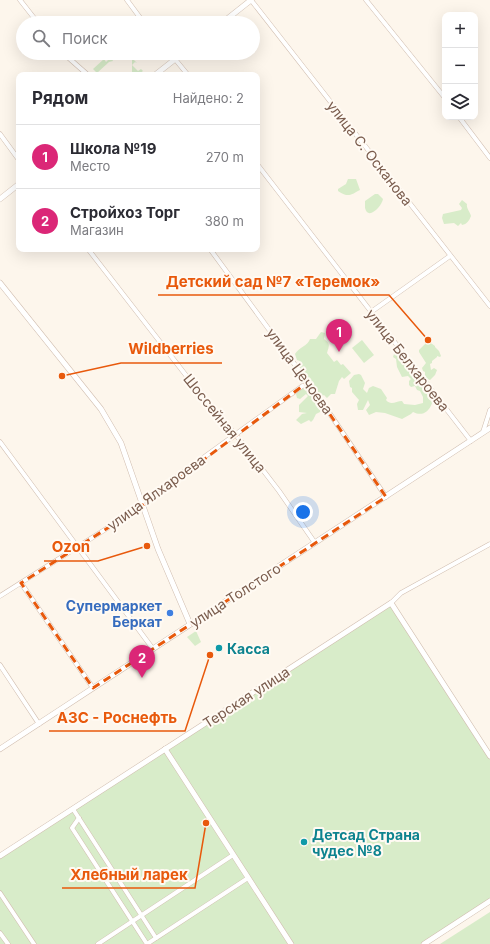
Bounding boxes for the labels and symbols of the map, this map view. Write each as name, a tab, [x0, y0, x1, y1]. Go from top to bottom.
street label: улица С. Осканова	[324, 97, 416, 209]
callout: Детский сад №7 «Теремок»	[158, 268, 389, 295]
text: Детский сад №7 «Теремок»	[166, 272, 380, 291]
street label: улица Белхароева	[363, 305, 453, 415]
pin: 1	[326, 319, 352, 352]
street label: улица Цечоева	[263, 325, 337, 417]
callout: Wildberries	[121, 336, 222, 363]
text: Wildberries	[128, 339, 214, 358]
street label: Шоссейная улица	[180, 370, 270, 476]
street label: улица Ялхароева	[104, 451, 208, 533]
your location	[293, 502, 313, 522]
callout: Ozon	[44, 534, 98, 561]
text: Ozon	[52, 537, 90, 556]
street label: улица Толстого	[186, 559, 284, 631]
place label: Супермаркет Беркат	[66, 597, 162, 630]
marker: Супермаркет Беркат	[165, 608, 175, 618]
place label: Касса	[227, 640, 270, 657]
marker: Касса	[214, 643, 224, 653]
pin: 2	[129, 645, 155, 678]
street label: Терская улица	[200, 663, 292, 731]
callout: АЗС - Роснефть	[49, 704, 185, 731]
text: АЗС - Роснефть	[57, 708, 177, 727]
place label: Детсад Страна чудес №8	[312, 826, 420, 859]
marker: Детсад Страна чудес №8	[299, 837, 309, 847]
callout: Хлебный ларек	[62, 861, 195, 888]
text: Хлебный ларек	[70, 865, 188, 884]

